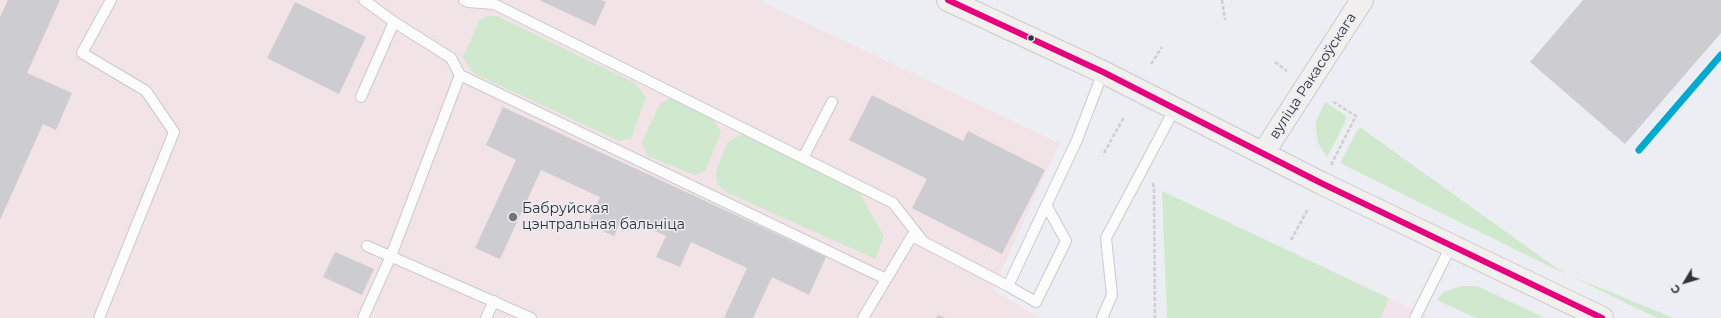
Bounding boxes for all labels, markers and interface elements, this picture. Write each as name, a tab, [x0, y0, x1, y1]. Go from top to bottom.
street label: вуліца Ракасоўскага	[1266, 10, 1360, 142]
unlabelled marker	[1026, 33, 1036, 43]
place label: Бабруйская цэнтральная бальніца	[522, 201, 685, 234]
marker: Бабруйская цэнтральная бальніца	[507, 211, 519, 223]
north arrow	[1665, 262, 1705, 302]
text: С	[1668, 282, 1684, 297]

